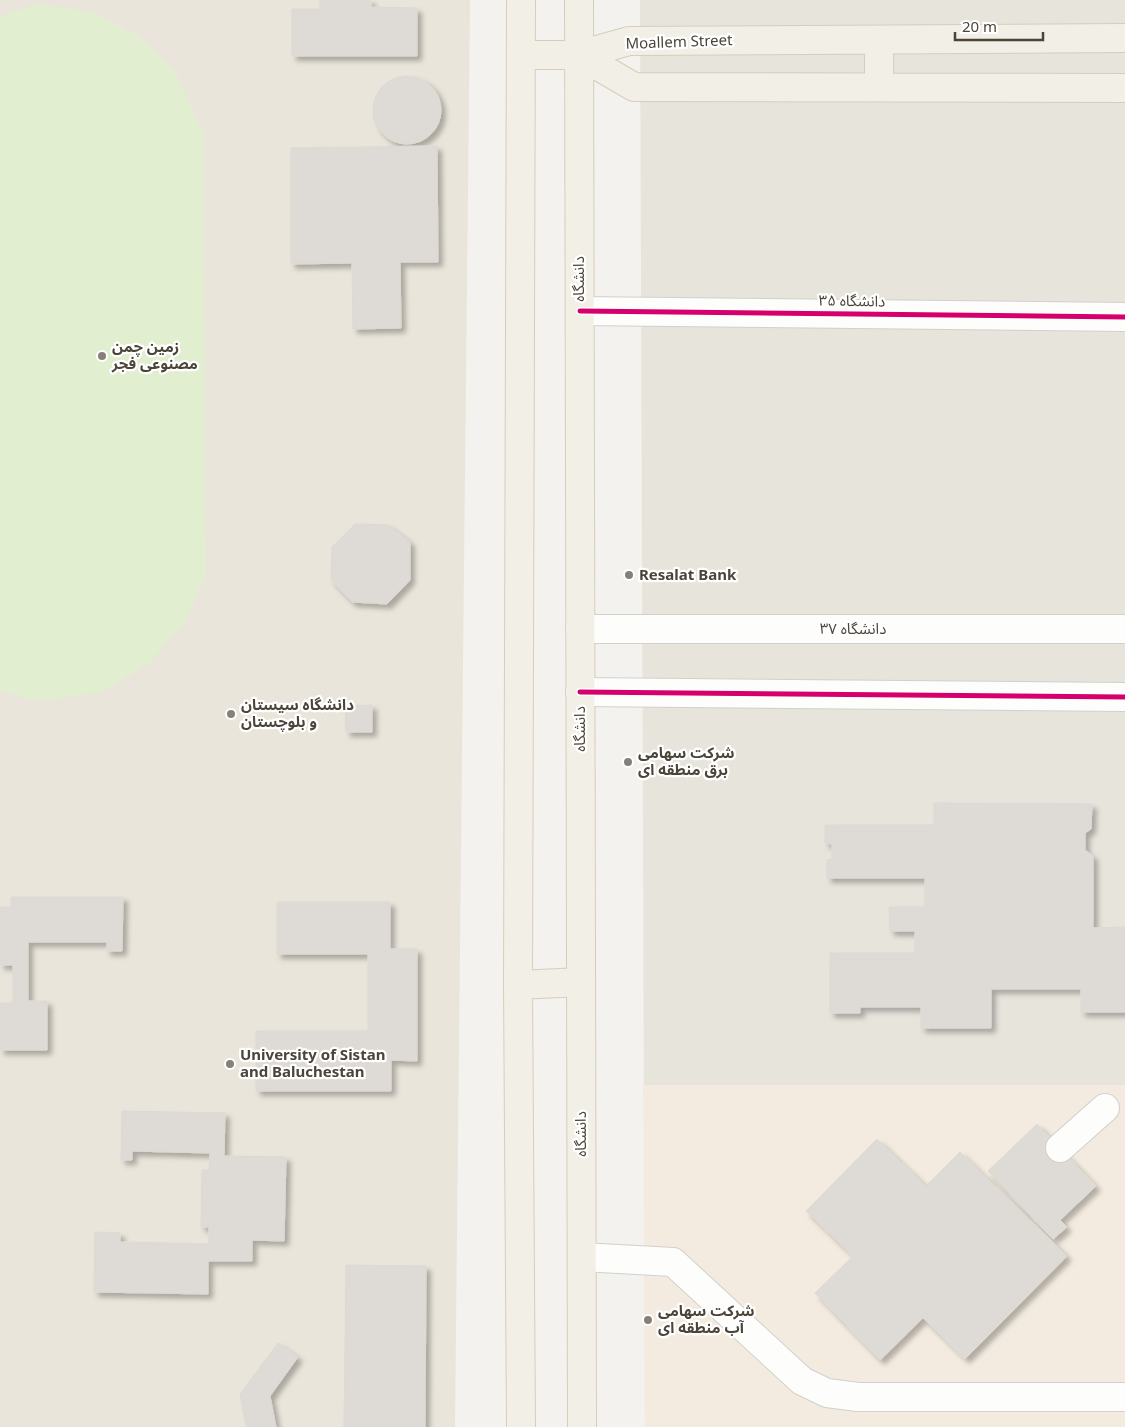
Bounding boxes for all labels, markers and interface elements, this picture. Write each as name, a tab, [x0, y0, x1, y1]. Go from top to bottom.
scale bar	[955, 10, 1042, 42]
text: 20 m	[962, 16, 997, 36]
street label: Moallem Street	[625, 29, 733, 53]
street label: دانشگاه	[568, 256, 588, 302]
street label: دانشگاه ۳۵	[819, 289, 886, 311]
place label: زمین چمن مصنوعی فجر	[111, 336, 198, 373]
marker: زمین چمن مصنوعی فجر	[96, 350, 108, 362]
place label: Resalat Bank	[639, 564, 737, 584]
marker: Resalat Bank	[623, 569, 635, 581]
street label: دانشگاه ۳۷	[820, 618, 886, 638]
place label: دانشگاه سیستان و بلوچستان	[241, 694, 354, 732]
street label: دانشگاه	[569, 706, 589, 752]
marker: دانشگاه سیستان و بلوچستان	[225, 708, 237, 720]
place label: شرکت سهامی برق منطقه ای	[638, 742, 735, 779]
marker: شرکت سهامی برق منطقه ای	[622, 756, 634, 768]
place label: University of Sistan and Baluchestan	[240, 1044, 385, 1081]
marker: University of Sistan and Baluchestan	[224, 1058, 236, 1070]
street label: دانشگاه	[570, 1111, 590, 1157]
place label: شرکت سهامی آب منطقه ای	[658, 1300, 755, 1337]
marker: شرکت سهامی آب منطقه ای	[642, 1314, 654, 1326]

